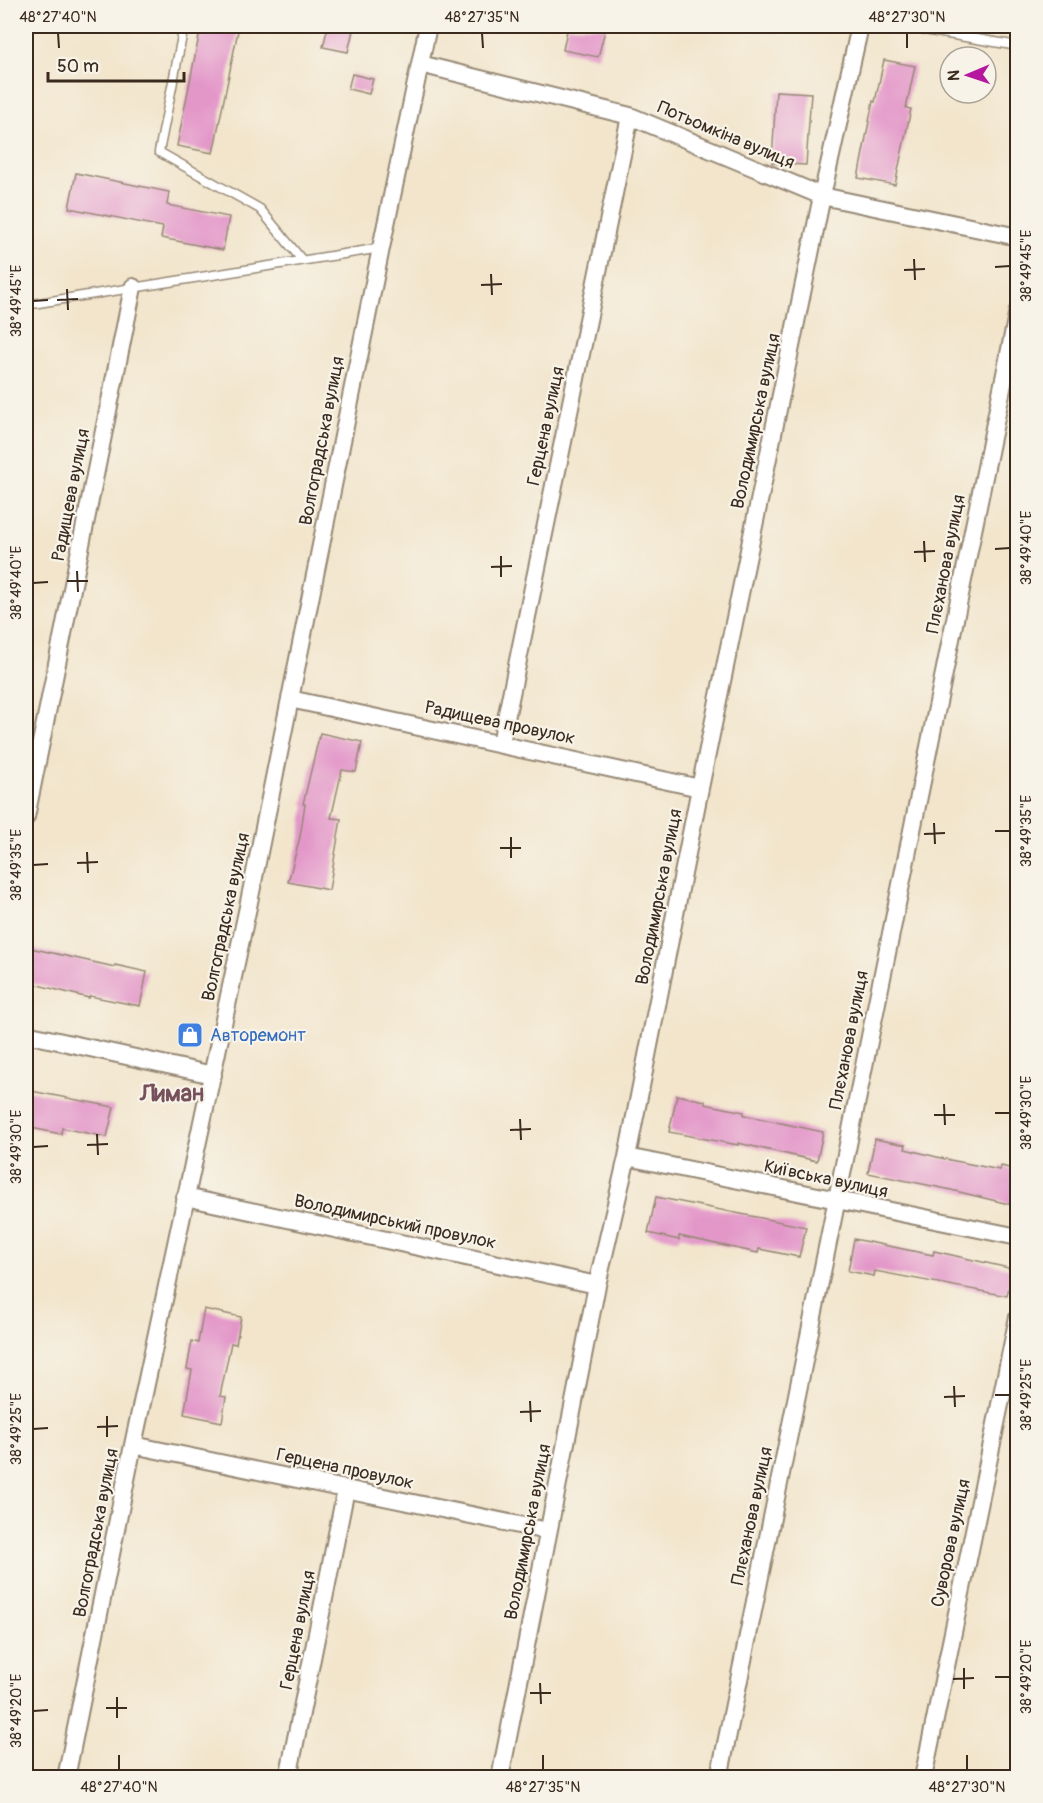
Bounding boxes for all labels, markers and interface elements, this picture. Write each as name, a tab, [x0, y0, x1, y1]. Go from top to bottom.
text: 48°27'40"N	[19, 8, 97, 27]
text: 48°27'35"N	[445, 8, 519, 27]
text: 48°27'30"N	[869, 8, 945, 27]
scale bar	[48, 45, 184, 83]
north arrow	[938, 45, 998, 105]
text: 50 m	[57, 55, 99, 78]
text: N	[944, 70, 964, 81]
street label: Потьомкіна вулиця	[654, 96, 798, 174]
text: 38°49'45"E	[1017, 229, 1036, 302]
text: 38°49'45"E	[7, 264, 26, 337]
street label: Володимирська вулиця	[726, 331, 786, 511]
street label: Волгоградська вулиця	[294, 355, 350, 527]
street label: Герцена вулиця	[522, 364, 570, 488]
street label: Радищева вулиця	[47, 427, 95, 563]
street label: Плєханова вулиця	[921, 493, 971, 635]
text: 38°49'40"E	[1017, 510, 1036, 585]
text: 38°49'40"E	[7, 545, 26, 620]
street label: Радищева провулок	[423, 696, 577, 750]
text: 38°49'35"E	[1017, 795, 1036, 867]
street label: Володимирська вулиця	[631, 807, 687, 987]
text: 38°49'35"E	[7, 829, 26, 901]
street label: Волгоградська вулиця	[197, 831, 255, 1003]
street label: Плєханова вулиця	[824, 969, 874, 1111]
shop icon: Авторемонт	[175, 1020, 205, 1050]
place label: Авторемонт	[210, 1024, 306, 1047]
text: 38°49'30"E	[1017, 1076, 1036, 1150]
district label: Лиман	[139, 1079, 204, 1108]
text: 38°49'30"E	[7, 1110, 26, 1184]
street label: Київська вулиця	[762, 1155, 890, 1203]
street label: Володимирський провулок	[292, 1189, 498, 1255]
text: 38°49'25"E	[1017, 1359, 1036, 1431]
text: 38°49'25"E	[7, 1393, 26, 1465]
street label: Володимирська вулиця	[500, 1442, 556, 1622]
street label: Герцена провулок	[274, 1443, 416, 1495]
street label: Плєханова вулиця	[726, 1445, 778, 1587]
street label: Волгоградська вулиця	[68, 1447, 124, 1619]
street label: Суворова вулиця	[926, 1477, 976, 1609]
street label: Герцена вулиця	[275, 1568, 321, 1692]
text: 38°49'20"E	[1017, 1640, 1036, 1714]
text: 38°49'20"E	[7, 1674, 26, 1748]
text: 48°27'40"N	[80, 1778, 158, 1797]
text: 48°27'35"N	[506, 1778, 580, 1797]
text: 48°27'30"N	[929, 1778, 1005, 1797]

